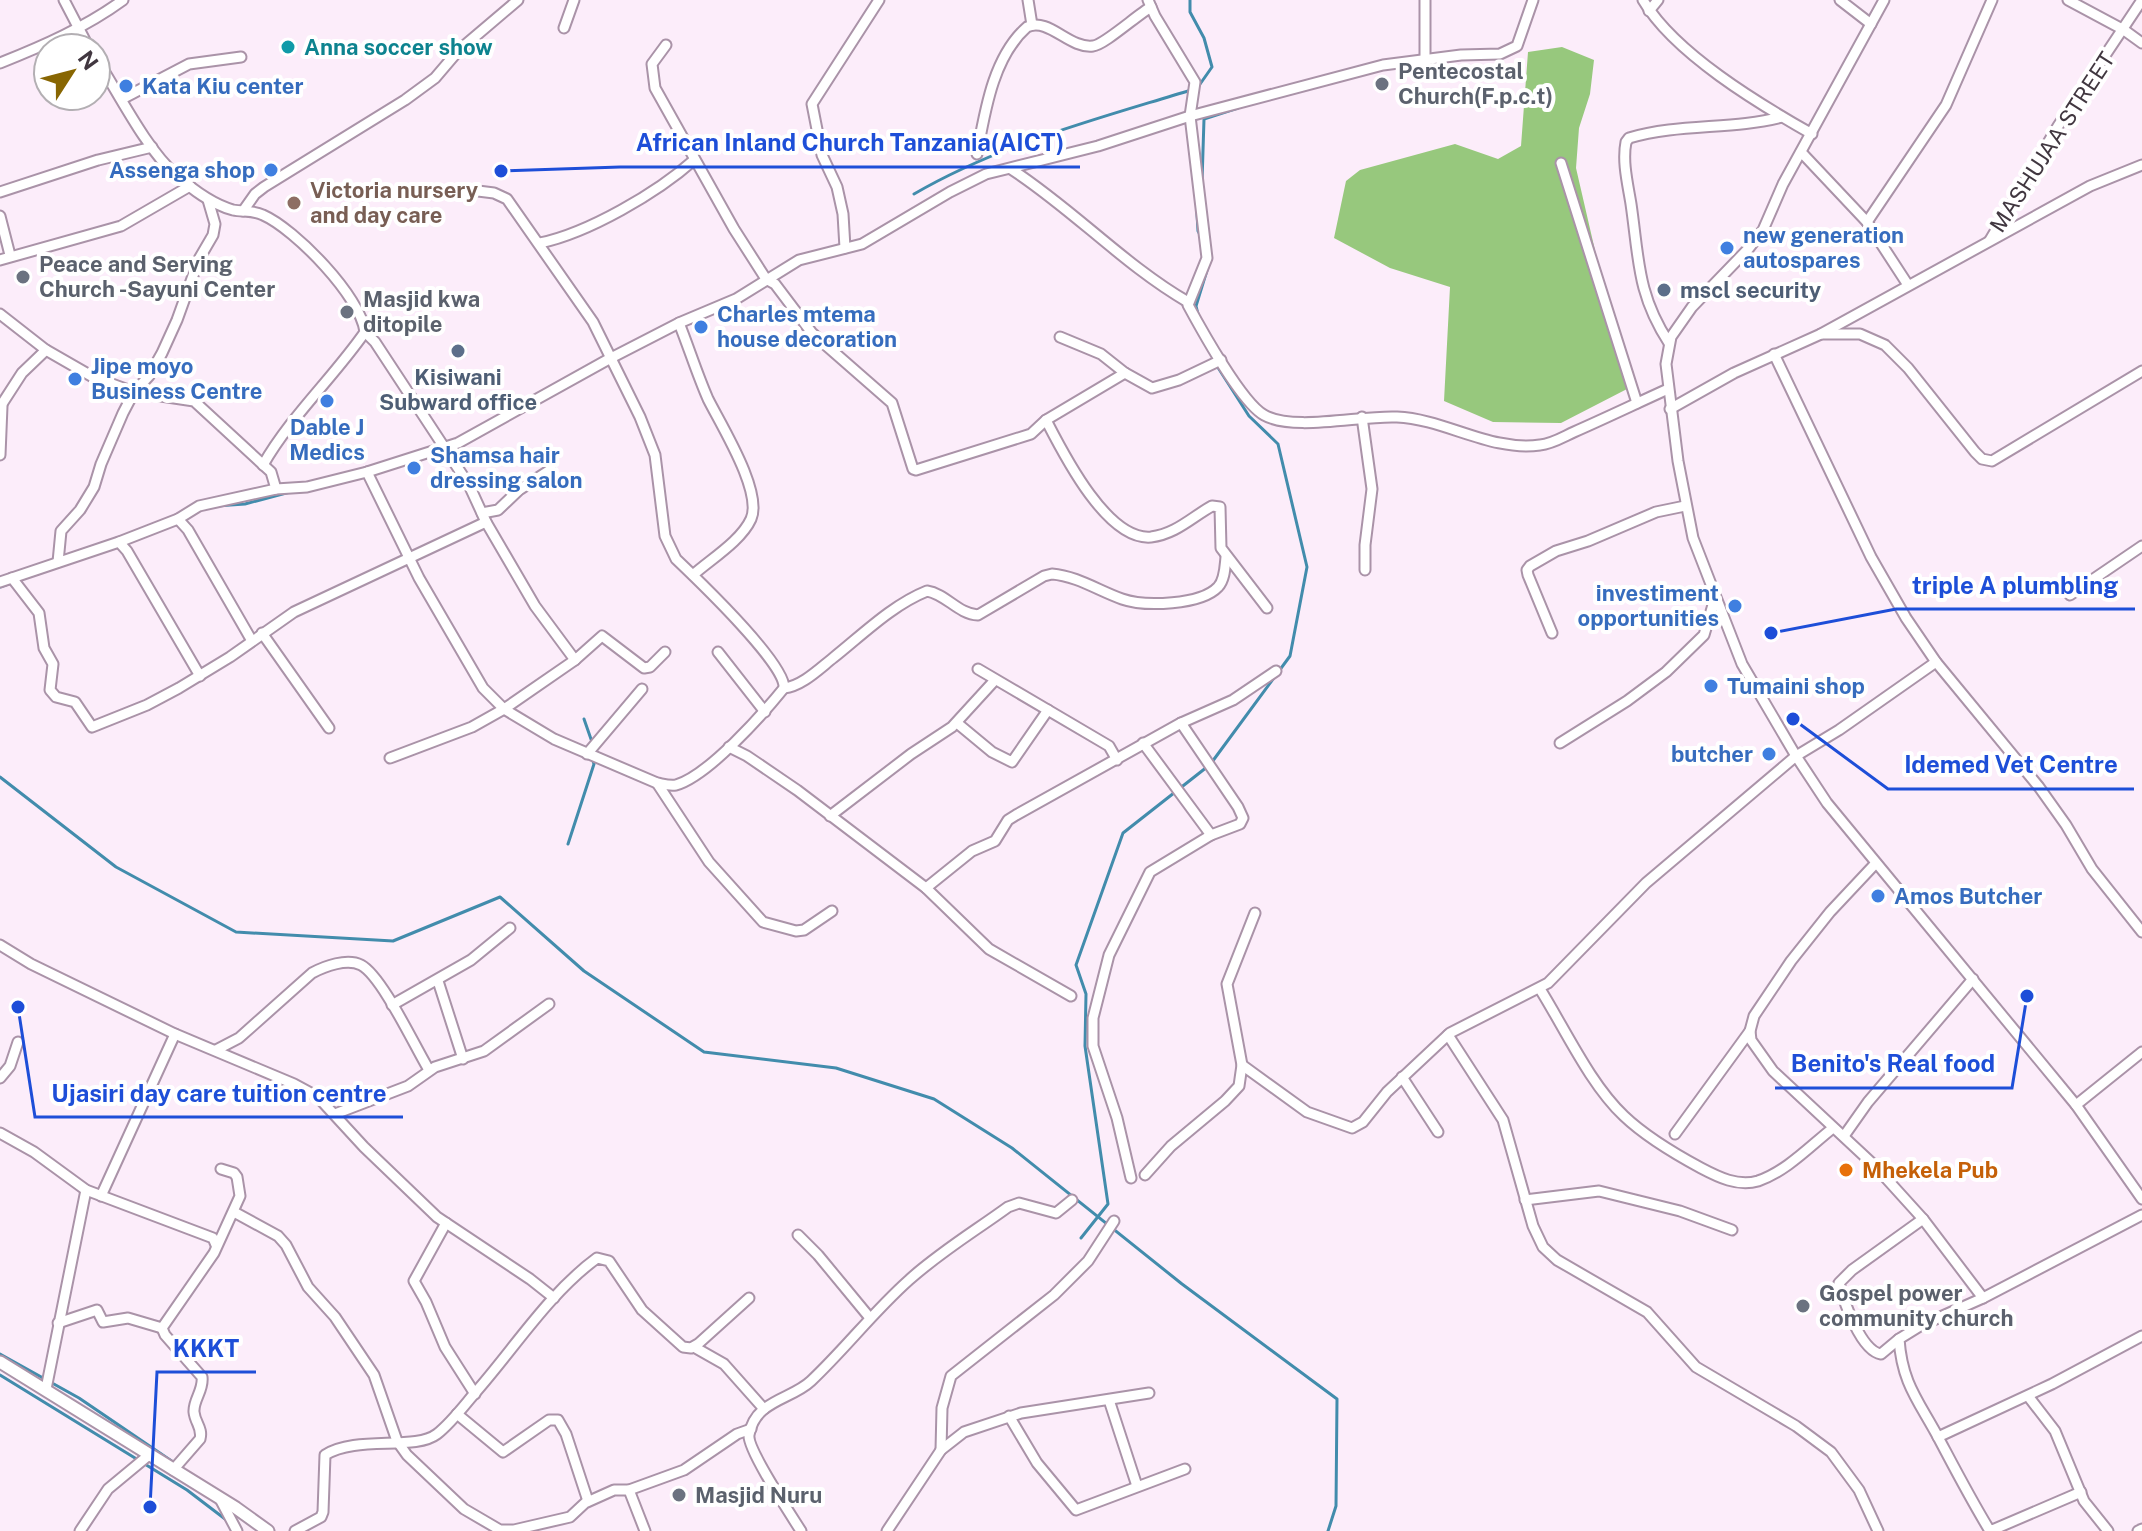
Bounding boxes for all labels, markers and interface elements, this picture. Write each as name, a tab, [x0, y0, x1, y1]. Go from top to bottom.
north arrow	[32, 32, 112, 112]
place label: Anna soccer show	[304, 34, 493, 60]
marker: Anna soccer show	[279, 38, 297, 56]
text: N	[73, 46, 104, 75]
street label: MASHUJAA STREET	[1984, 47, 2120, 237]
place label: Pentecostal Church(F.p.c.t)	[1398, 58, 1553, 109]
place label: Kata Kiu center	[142, 73, 304, 99]
marker: Pentecostal Church(F.p.c.t)	[1373, 75, 1391, 93]
marker: Kata Kiu center	[117, 77, 135, 95]
callout: African Inland Church Tanzania(AICT)	[620, 119, 1080, 167]
text: African Inland Church Tanzania(AICT)	[636, 128, 1064, 156]
place label: Assenga shop	[109, 157, 255, 183]
marker: Assenga shop	[262, 161, 280, 179]
place label: Victoria nursery and day care	[310, 177, 479, 228]
marker: Victoria nursery and day care	[285, 194, 303, 212]
place label: new generation autospares	[1743, 222, 1904, 273]
marker: new generation autospares	[1718, 239, 1736, 257]
place label: Peace and Serving Church -Sayuni Center	[39, 251, 275, 302]
marker: Peace and Serving Church -Sayuni Center	[14, 268, 32, 286]
place label: mscl security	[1680, 277, 1822, 303]
marker: mscl security	[1655, 281, 1673, 299]
place label: Masjid kwa ditopile	[363, 286, 480, 337]
place label: Charles mtema house decoration	[717, 301, 897, 352]
marker: Masjid kwa ditopile	[338, 303, 356, 321]
marker: Charles mtema house decoration	[692, 318, 710, 336]
marker: Kisiwani Subward office	[449, 342, 467, 360]
place label: Jipe moyo Business Centre	[91, 353, 262, 404]
place label: Kisiwani Subward office	[379, 364, 537, 415]
marker: Jipe moyo Business Centre	[66, 370, 84, 388]
marker: Dable J Medics	[318, 392, 336, 410]
place label: Dable J Medics	[289, 414, 365, 465]
place label: Shamsa hair dressing salon	[430, 442, 582, 493]
marker: Shamsa hair dressing salon	[405, 459, 423, 477]
callout: triple A plumbling	[1896, 561, 2135, 609]
text: triple A plumbling	[1912, 571, 2118, 599]
place label: investiment opportunities	[1578, 580, 1719, 631]
marker: investiment opportunities	[1726, 597, 1744, 615]
place label: Tumaini shop	[1727, 673, 1865, 699]
marker: Tumaini shop	[1702, 677, 1720, 695]
place label: butcher	[1671, 741, 1753, 767]
callout: Idemed Vet Centre	[1888, 741, 2134, 789]
marker: butcher	[1760, 745, 1778, 763]
text: Idemed Vet Centre	[1904, 750, 2118, 778]
place label: Amos Butcher	[1894, 883, 2042, 909]
marker: Amos Butcher	[1869, 887, 1887, 905]
callout: Benito's Real food	[1775, 1040, 2012, 1088]
text: Benito's Real food	[1791, 1049, 1995, 1077]
callout: Ujasiri day care tuition centre	[35, 1069, 403, 1117]
text: Ujasiri day care tuition centre	[51, 1079, 387, 1107]
place label: Mhekela Pub	[1862, 1157, 1998, 1183]
marker: Mhekela Pub	[1837, 1161, 1855, 1179]
place label: Gospel power community church	[1819, 1280, 2014, 1331]
marker: Gospel power community church	[1794, 1297, 1812, 1315]
callout: KKKT	[157, 1324, 256, 1372]
text: KKKT	[173, 1334, 240, 1362]
place label: Masjid Nuru	[695, 1482, 822, 1508]
marker: Masjid Nuru	[670, 1486, 688, 1504]

